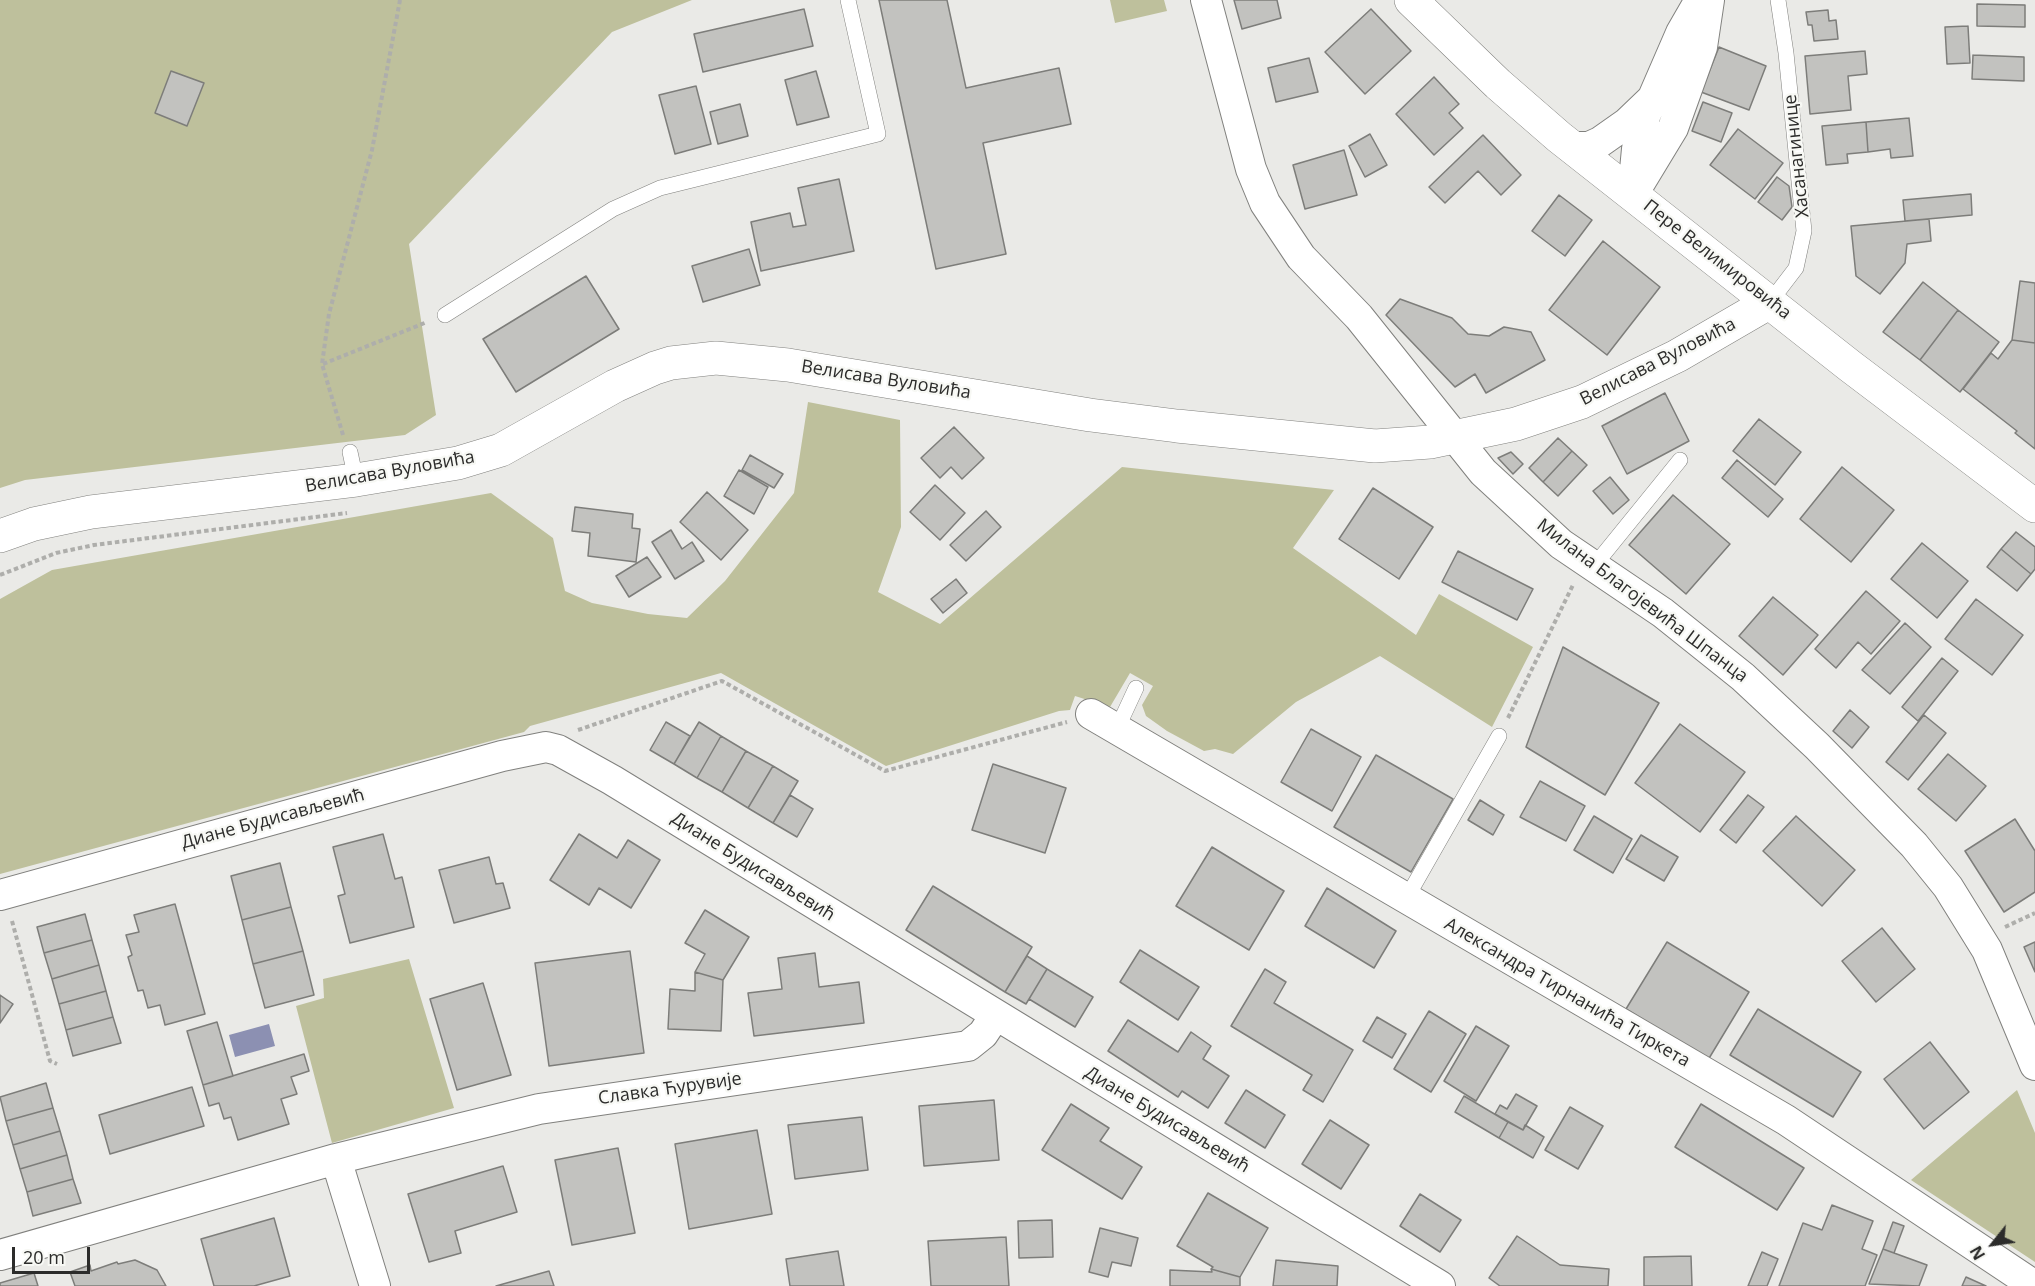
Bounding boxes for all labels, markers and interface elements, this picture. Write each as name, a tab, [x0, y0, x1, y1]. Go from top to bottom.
street label: Хасанагинице	[1780, 93, 1814, 219]
street label: Пере Велимировића	[1639, 196, 1795, 324]
street label: Велисава Вуловића	[1577, 313, 1739, 411]
street label: Велисава Вуловића	[800, 356, 972, 404]
street label: Велисава Вуловића	[304, 446, 476, 498]
street label: Милана Благојевића Шпанца	[1532, 515, 1752, 687]
street label: Диане Будисављевић	[179, 784, 367, 854]
street label: Диане Будисављевић	[667, 808, 839, 926]
street label: Александра Тирнанића Тиркета	[1440, 914, 1694, 1072]
street label: Диане Будисављевић	[1081, 1062, 1253, 1178]
street label: Славка Ћурувије	[597, 1068, 743, 1110]
north arrow	[1963, 1214, 2023, 1274]
scale bar	[15, 1235, 93, 1273]
text: N	[1965, 1242, 1990, 1264]
text: 20 m	[23, 1245, 65, 1269]

